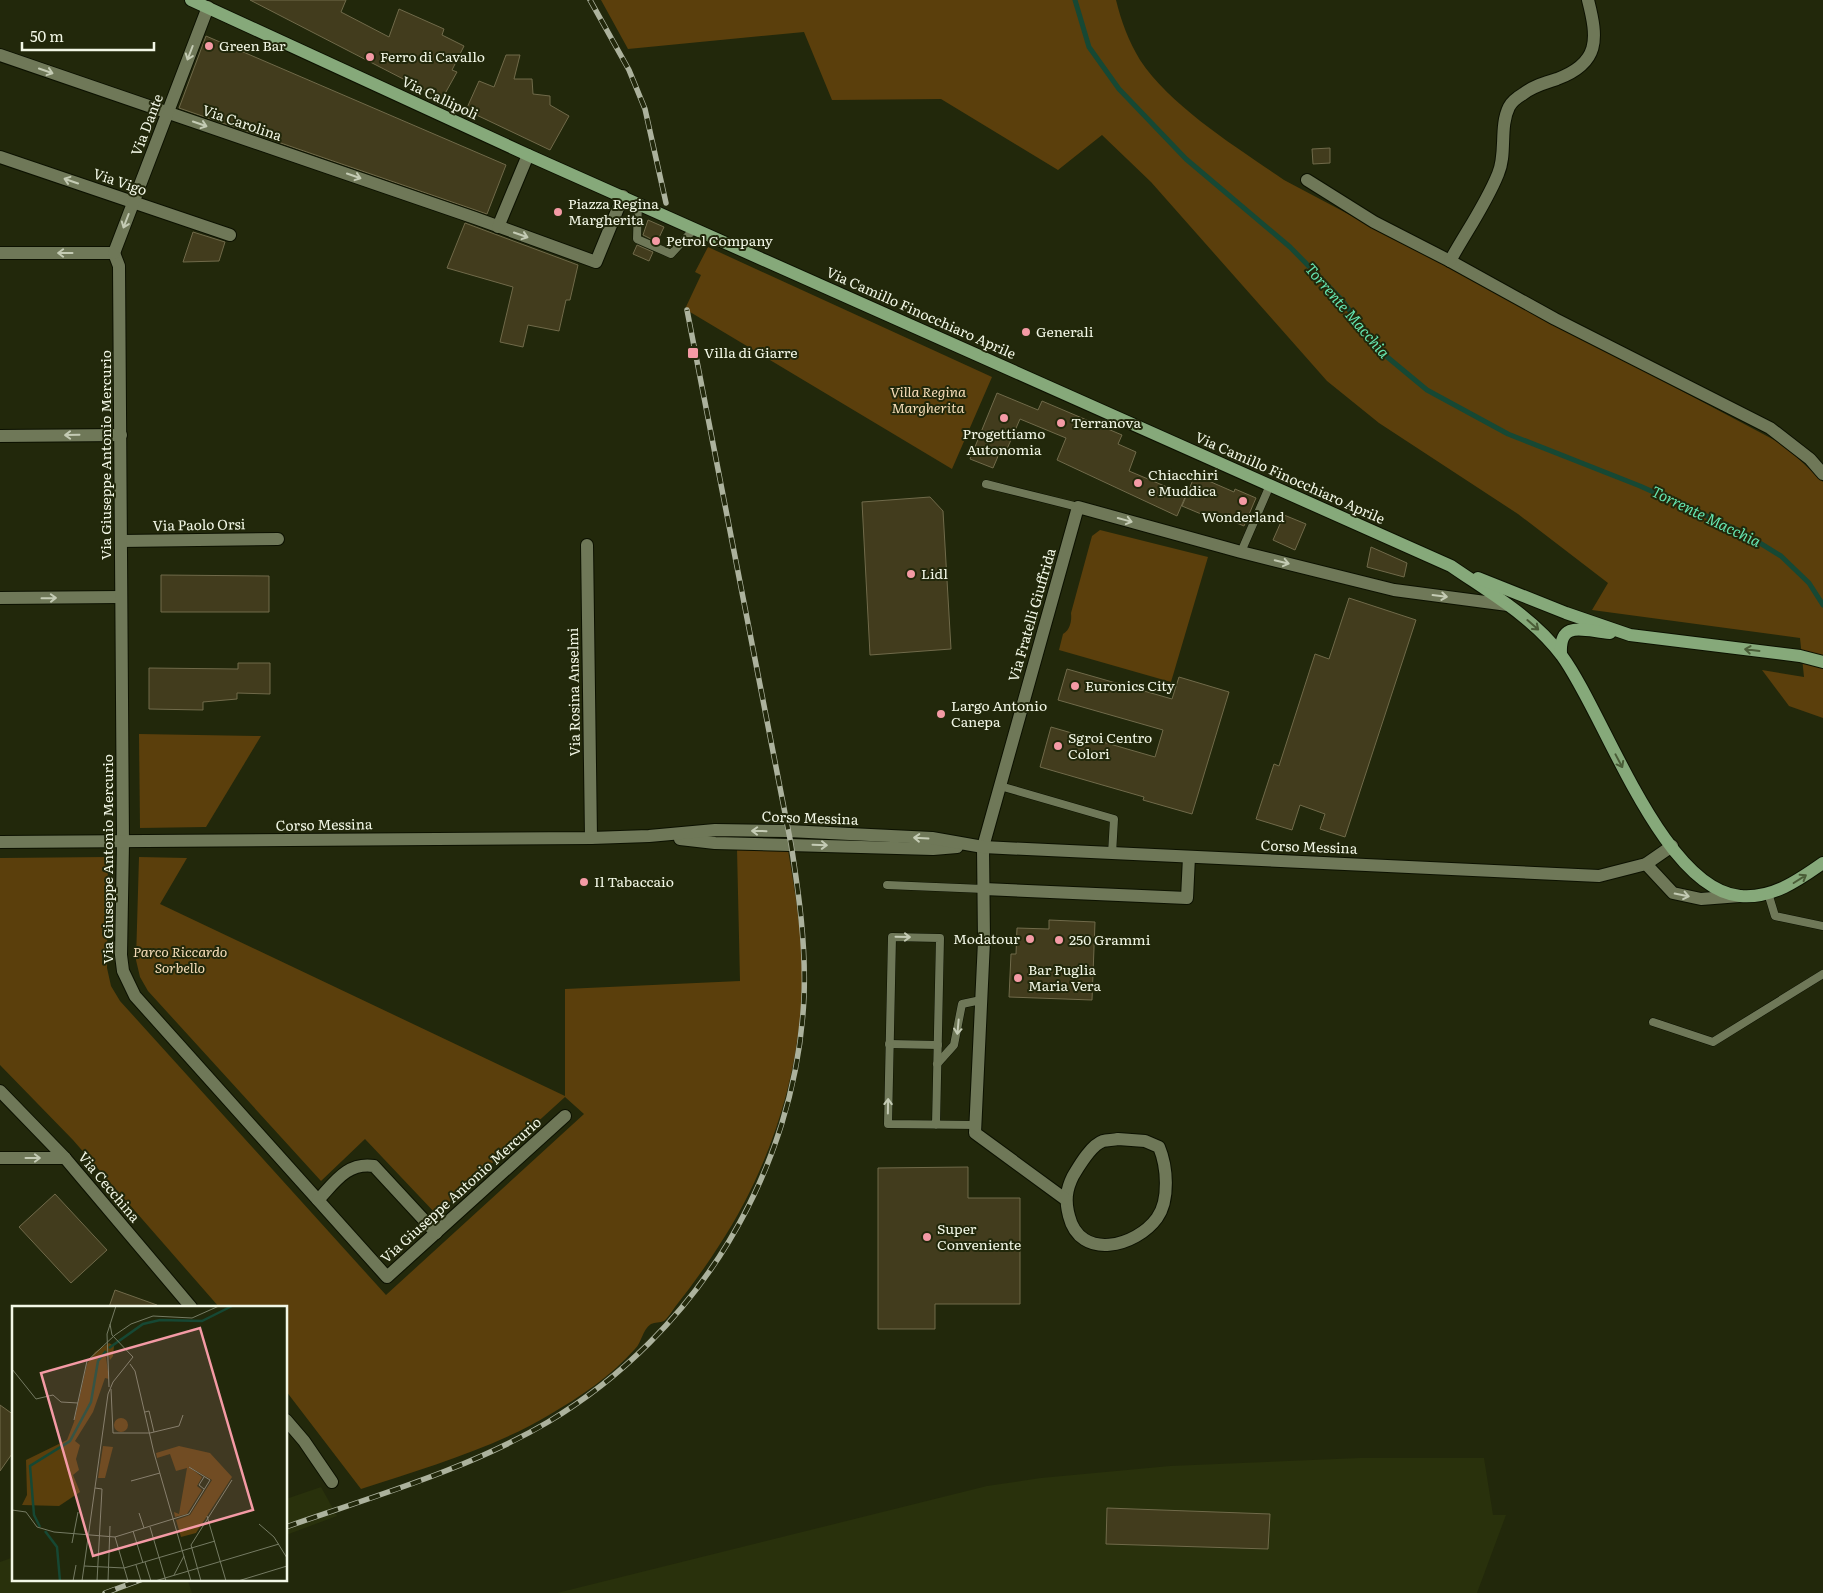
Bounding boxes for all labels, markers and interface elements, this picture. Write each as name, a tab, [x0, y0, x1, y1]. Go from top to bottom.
scale bar	[22, 20, 155, 52]
text: 50 m	[30, 24, 64, 47]
place label: Green Bar	[219, 35, 286, 55]
marker: Green Bar	[203, 40, 215, 52]
one-way arrow	[185, 45, 194, 60]
place label: Ferro di Cavallo	[380, 46, 485, 66]
marker: Ferro di Cavallo	[364, 51, 376, 63]
one-way arrow	[38, 67, 53, 76]
street label: Via Callipoli	[399, 71, 482, 124]
street label: Via Dante	[125, 91, 167, 159]
street label: Via Carolina	[200, 99, 285, 145]
one-way arrow	[192, 120, 207, 129]
street label: Via Vigo	[91, 163, 150, 200]
one-way arrow	[345, 172, 361, 181]
one-way arrow	[63, 176, 79, 185]
place label: Piazza Regina Margherita	[568, 193, 659, 229]
marker: Piazza Regina Margherita	[552, 206, 564, 218]
one-way arrow	[121, 213, 130, 228]
place label: Petrol Company	[666, 230, 774, 250]
one-way arrow	[513, 231, 529, 241]
marker: Petrol Company	[650, 235, 662, 247]
one-way arrow	[58, 248, 74, 258]
water label: Torrente Macchia	[1300, 257, 1396, 363]
street label: Via Camillo Finocchiaro Aprile	[823, 261, 1019, 363]
place label: Generali	[1036, 321, 1094, 341]
marker: Generali	[1020, 326, 1032, 338]
place label: Villa di Giarre	[704, 342, 798, 362]
marker: Villa di Giarre	[686, 346, 700, 360]
street label: Via Giuseppe Antonio Mercurio	[95, 350, 115, 560]
park label: Villa Regina Margherita	[890, 381, 966, 417]
marker: Progettiamo Autonomia	[998, 412, 1010, 424]
place label: Terranova	[1071, 412, 1141, 432]
marker: Terranova	[1055, 417, 1067, 429]
place label: Progettiamo Autonomia	[963, 423, 1045, 459]
street label: Via Camillo Finocchiaro Aprile	[1192, 426, 1388, 528]
one-way arrow	[65, 431, 81, 440]
place label: Chiacchiri e Muddica	[1148, 464, 1218, 500]
marker: Chiacchiri e Muddica	[1132, 477, 1144, 489]
water label: Torrente Macchia	[1648, 479, 1766, 552]
marker: Wonderland	[1237, 495, 1249, 507]
place label: Wonderland	[1201, 506, 1285, 526]
street label: Via Paolo Orsi	[152, 513, 246, 535]
one-way arrow	[1117, 515, 1133, 525]
street label: Via Fratelli Giuffrida	[1002, 545, 1060, 684]
one-way arrow	[1273, 558, 1289, 567]
place label: Lidl	[921, 563, 948, 583]
marker: Lidl	[905, 568, 917, 580]
one-way arrow	[1432, 591, 1448, 601]
one-way arrow	[40, 593, 56, 603]
one-way arrow	[1526, 619, 1539, 630]
street label: Via Rosina Anselmi	[562, 627, 584, 757]
one-way arrow	[1744, 645, 1760, 655]
place label: Euronics City	[1085, 675, 1176, 695]
marker: Euronics City	[1069, 680, 1081, 692]
place label: Largo Antonio Canepa	[951, 695, 1047, 731]
marker: Largo Antonio Canepa	[935, 708, 947, 720]
place label: Sgroi Centro Colori	[1068, 727, 1152, 763]
marker: Sgroi Centro Colori	[1052, 740, 1064, 752]
street label: Via Giuseppe Antonio Mercurio	[97, 754, 117, 964]
one-way arrow	[1614, 754, 1624, 768]
street label: Corso Messina	[761, 805, 859, 829]
street label: Corso Messina	[275, 813, 373, 835]
one-way arrow	[751, 826, 767, 836]
one-way arrow	[913, 833, 929, 842]
street label: Corso Messina	[1260, 834, 1358, 858]
one-way arrow	[812, 841, 828, 850]
place label: Il Tabaccaio	[594, 871, 674, 891]
one-way arrow	[1792, 874, 1806, 884]
marker: Il Tabaccaio	[578, 876, 590, 888]
one-way arrow	[1673, 891, 1689, 900]
place label: Modatour	[953, 928, 1020, 948]
place label: 250 Grammi	[1069, 929, 1151, 949]
one-way arrow	[894, 932, 910, 942]
marker: Modatour	[1024, 933, 1036, 945]
marker: 250 Grammi	[1053, 934, 1065, 946]
park label: Parco Riccardo Sorbello	[133, 941, 227, 977]
place label: Bar Puglia Maria Vera	[1028, 959, 1101, 995]
marker: Bar Puglia Maria Vera	[1012, 972, 1024, 984]
one-way arrow	[953, 1019, 963, 1035]
one-way arrow	[883, 1098, 893, 1114]
street label: Via Giuseppe Antonio Mercurio	[376, 1112, 545, 1267]
street label: Via Cecchina	[74, 1147, 146, 1226]
one-way arrow	[24, 1153, 40, 1163]
place label: Super Conveniente	[937, 1218, 1021, 1254]
marker: Super Conveniente	[921, 1231, 933, 1243]
inset map	[12, 1306, 288, 1580]

